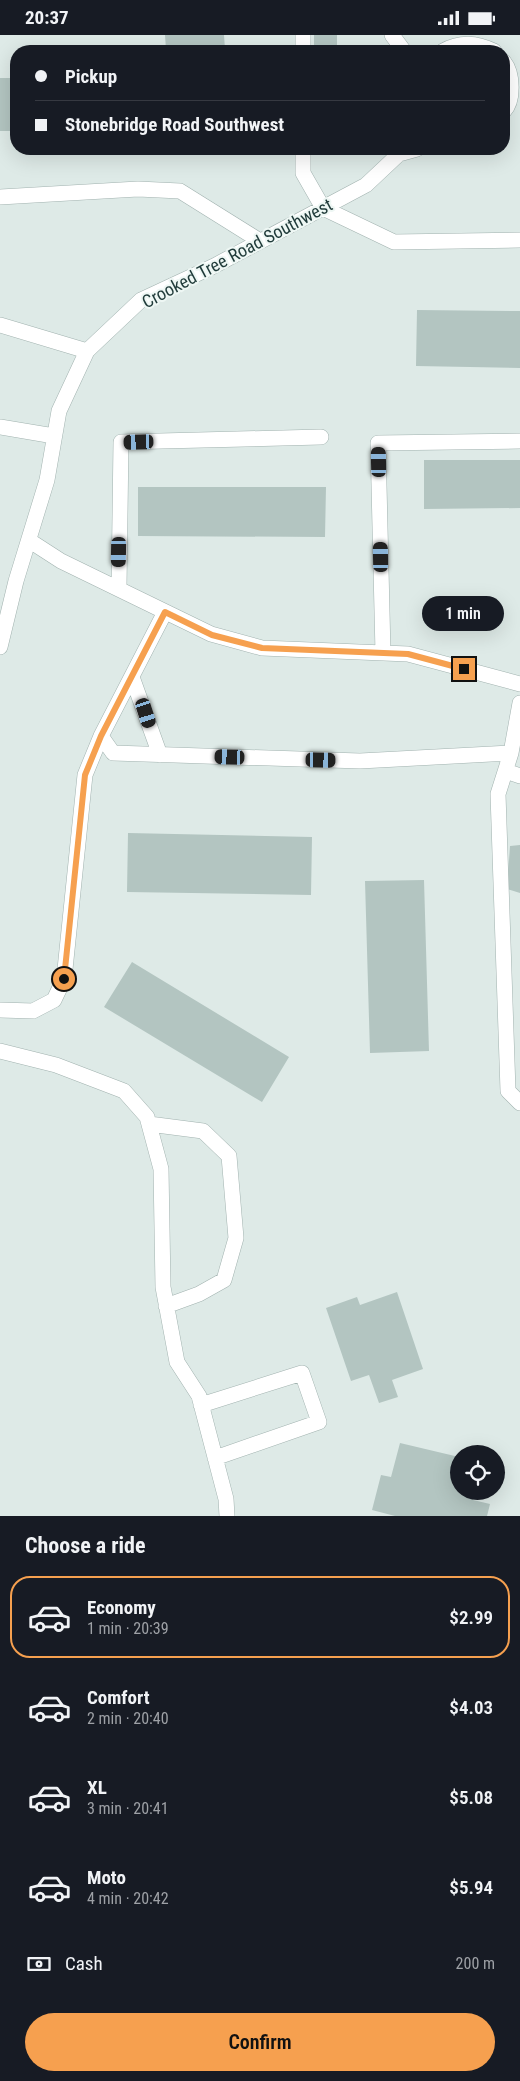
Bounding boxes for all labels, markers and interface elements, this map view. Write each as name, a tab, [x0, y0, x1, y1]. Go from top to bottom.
text: 20:37	[25, 6, 69, 29]
text: Pickup	[65, 65, 117, 88]
text: Stonebridge Road Southwest	[65, 113, 284, 136]
street label: Crooked Tree Road Southwest	[138, 194, 336, 312]
car	[123, 434, 154, 450]
car	[371, 447, 386, 477]
car	[111, 537, 126, 567]
car	[373, 542, 388, 572]
callout: 1 min	[423, 597, 505, 631]
text: 1 min	[445, 604, 481, 623]
route end	[453, 658, 475, 680]
car	[134, 696, 157, 730]
car	[214, 749, 245, 765]
car	[305, 752, 336, 768]
route start	[53, 968, 75, 990]
map controls	[450, 1445, 505, 1500]
button: locate	[450, 1445, 505, 1500]
text: Choose a ride	[25, 1533, 146, 1558]
icon: car	[27, 1595, 72, 1640]
text: Economy	[87, 1596, 156, 1619]
text: $2.99	[449, 1606, 493, 1629]
text: 1 min · 20:39	[87, 1619, 169, 1638]
icon: car	[27, 1685, 72, 1730]
text: Comfort	[87, 1686, 150, 1709]
text: $4.03	[449, 1696, 493, 1719]
text: 2 min · 20:40	[87, 1709, 169, 1728]
icon: car	[27, 1775, 72, 1820]
text: XL	[87, 1776, 107, 1799]
text: $5.08	[449, 1786, 493, 1809]
text: 3 min · 20:41	[87, 1799, 169, 1818]
icon: car	[27, 1865, 72, 1910]
text: Moto	[87, 1866, 126, 1889]
text: $5.94	[449, 1876, 493, 1899]
text: 4 min · 20:42	[87, 1889, 169, 1908]
icon: cash	[25, 1950, 53, 1978]
text: Cash	[65, 1952, 103, 1975]
text: 200 m	[456, 1954, 495, 1973]
button: Confirm	[25, 2013, 495, 2071]

